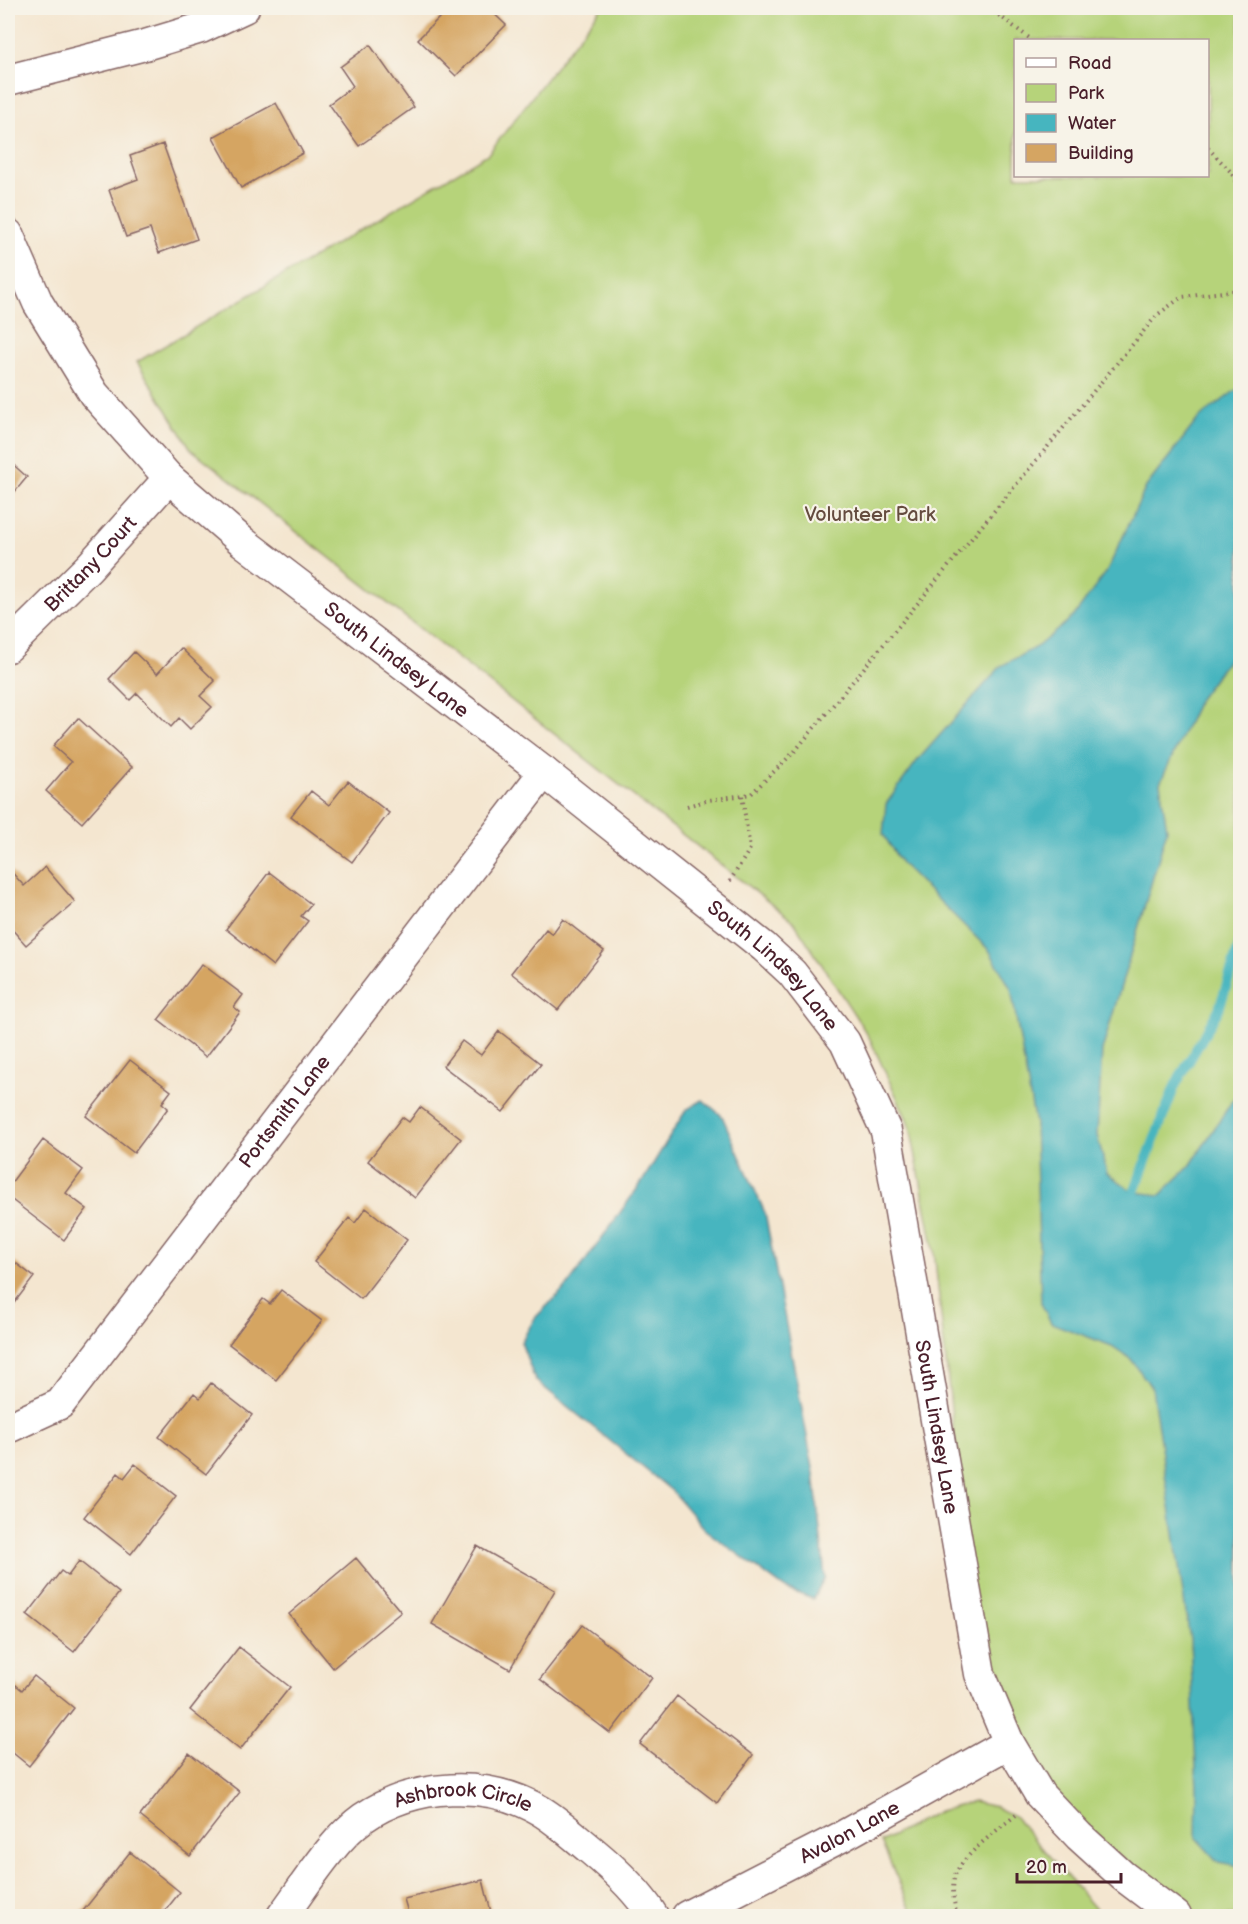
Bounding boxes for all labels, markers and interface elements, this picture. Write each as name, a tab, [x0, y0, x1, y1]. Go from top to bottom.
legend	[1014, 39, 1209, 177]
text: Road	[1068, 53, 1112, 74]
text: Park	[1068, 83, 1104, 104]
text: Water	[1068, 113, 1116, 134]
text: Building	[1068, 143, 1134, 164]
park label: Volunteer Park	[804, 503, 936, 527]
street label: Brittany Court	[40, 511, 142, 617]
street label: South Lindsey Lane	[319, 597, 473, 723]
street label: South Lindsey Lane	[702, 896, 843, 1036]
street label: Portsmith Lane	[234, 1051, 336, 1173]
street label: South Lindsey Lane	[909, 1338, 963, 1516]
street label: Ashbrook Circle	[391, 1778, 536, 1818]
street label: Avalon Lane	[796, 1796, 904, 1869]
scale bar	[1017, 1846, 1120, 1884]
text: 20 m	[1026, 1857, 1067, 1878]

